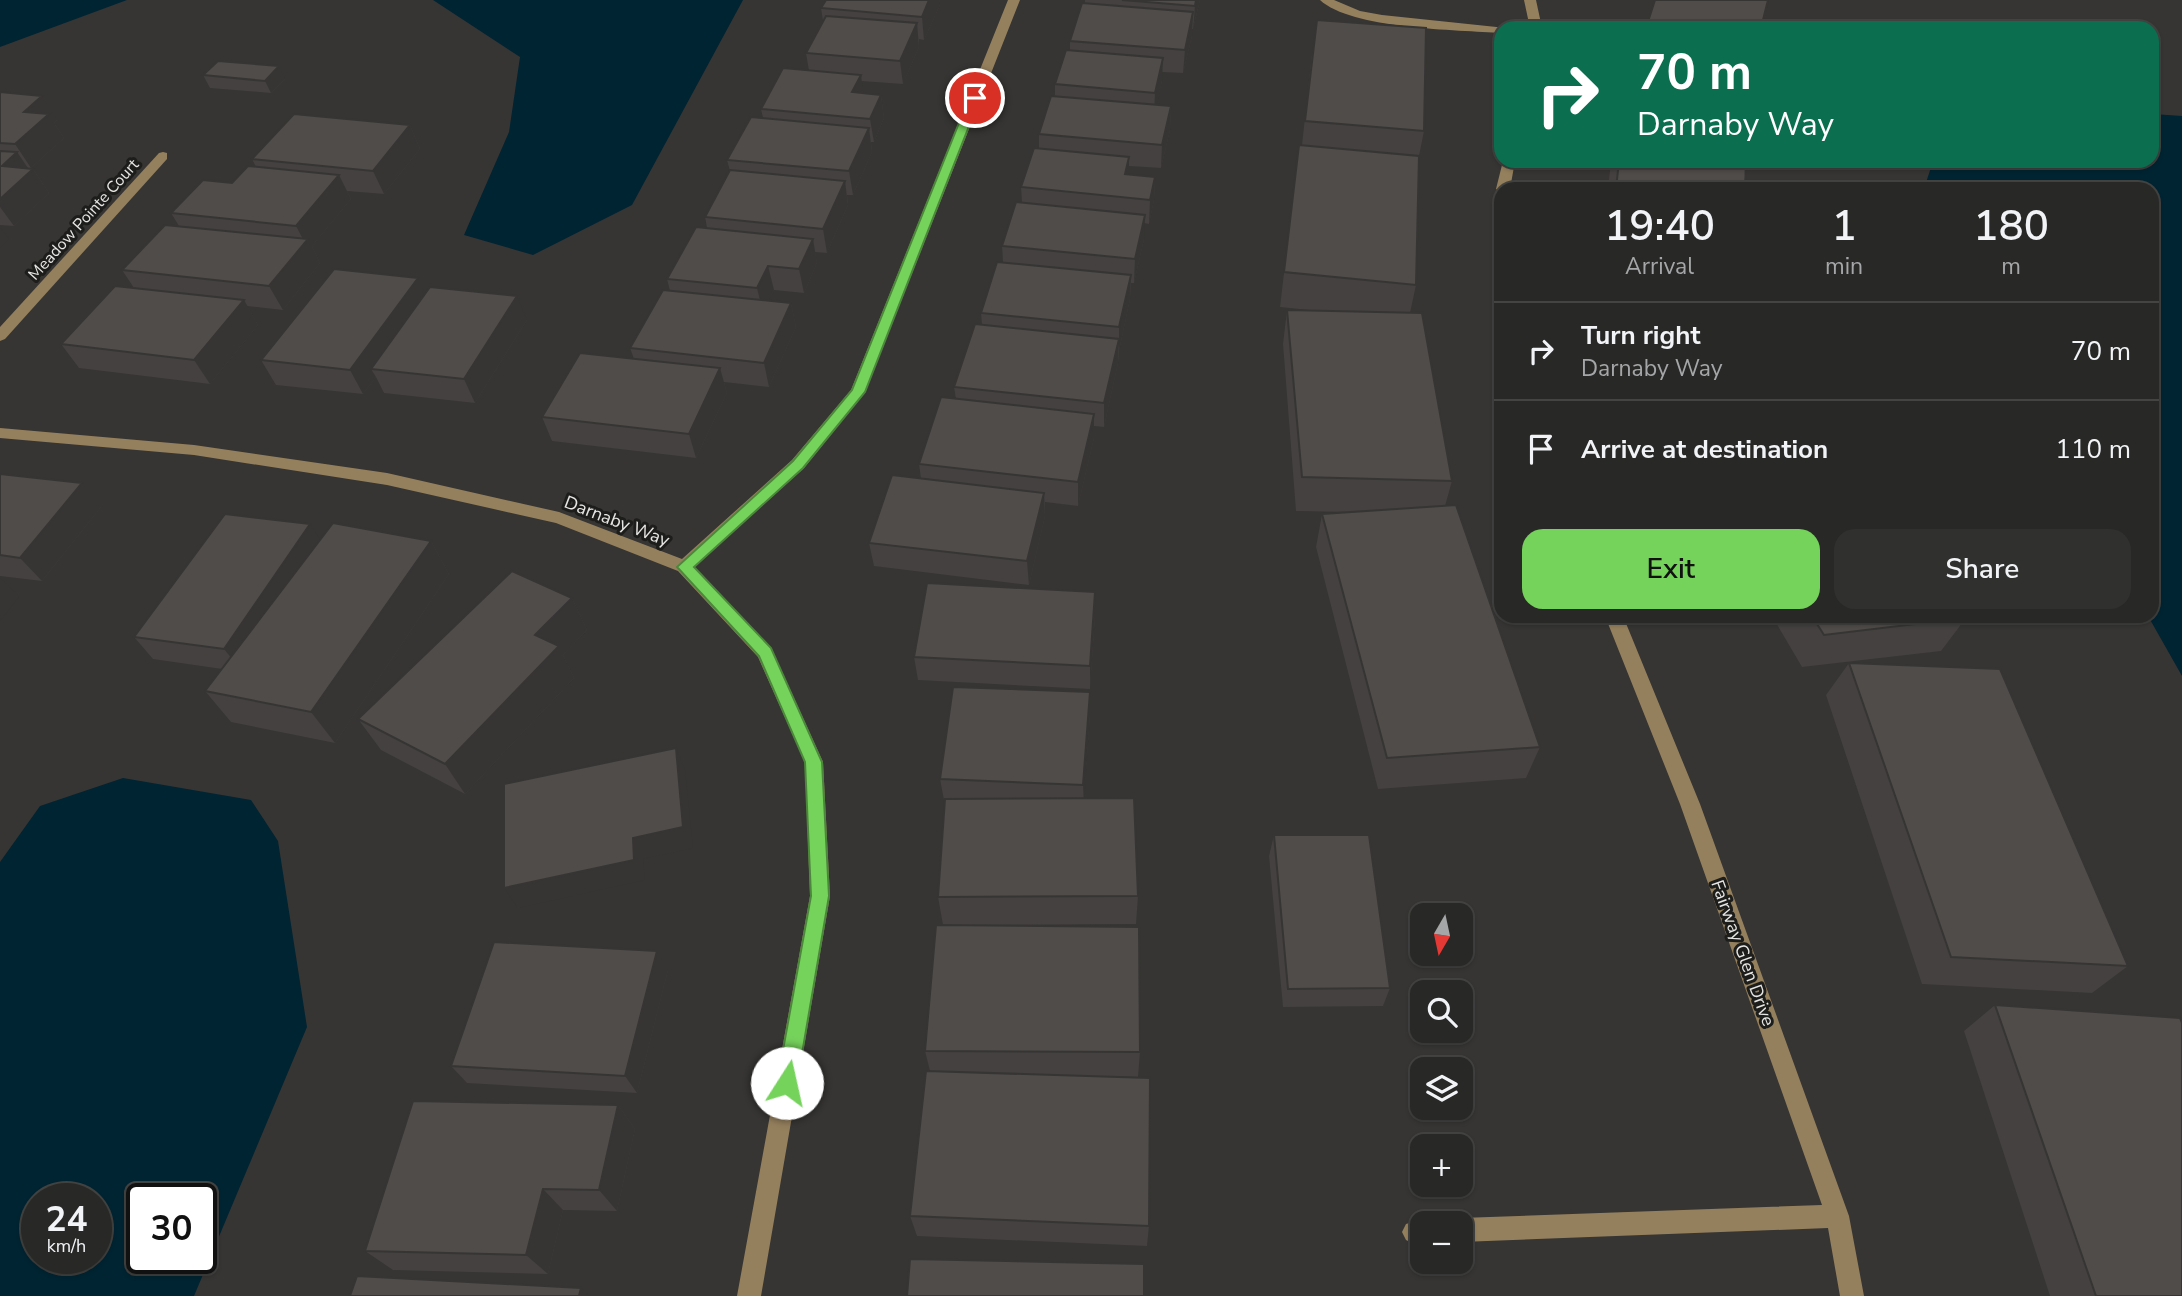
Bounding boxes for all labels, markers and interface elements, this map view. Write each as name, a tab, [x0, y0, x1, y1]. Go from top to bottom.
text: 70 m	[1637, 39, 1752, 106]
icon: right	[1522, 49, 1613, 140]
pin	[945, 68, 1005, 128]
icon: arrive	[956, 79, 994, 117]
text: Darnaby Way	[1637, 103, 1834, 146]
street label: Meadow Pointe Court	[23, 154, 144, 285]
text: 19:40	[1604, 198, 1715, 255]
text: 1	[1831, 198, 1857, 255]
text: 180	[1973, 198, 2049, 255]
text: Arrival	[1625, 251, 1694, 282]
text: min	[1825, 251, 1863, 282]
text: m	[2001, 251, 2021, 282]
text: Turn right	[1581, 318, 1700, 353]
icon: right	[1522, 332, 1560, 370]
text: 70 m	[2071, 334, 2131, 369]
text: Darnaby Way	[1581, 353, 1723, 384]
icon: arrive	[1522, 430, 1560, 468]
text: Arrive at destination	[1581, 432, 1828, 467]
text: 110 m	[2055, 432, 2131, 467]
street label: Darnaby Way	[561, 490, 674, 552]
button: Exit	[1522, 529, 1820, 609]
button: Share	[1834, 529, 2131, 609]
street label: Fairway Glen Drive	[1705, 877, 1781, 1029]
north arrow	[1410, 903, 1474, 966]
map controls	[1410, 903, 1473, 1274]
button: search	[1410, 980, 1473, 1043]
position arrow	[750, 1046, 824, 1120]
button: layers	[1410, 1057, 1473, 1120]
button: +	[1410, 1134, 1473, 1197]
speed limit sign: 30	[126, 1183, 217, 1274]
text: 24	[45, 1196, 88, 1243]
button: −	[1410, 1211, 1473, 1274]
text: km/h	[47, 1234, 86, 1258]

